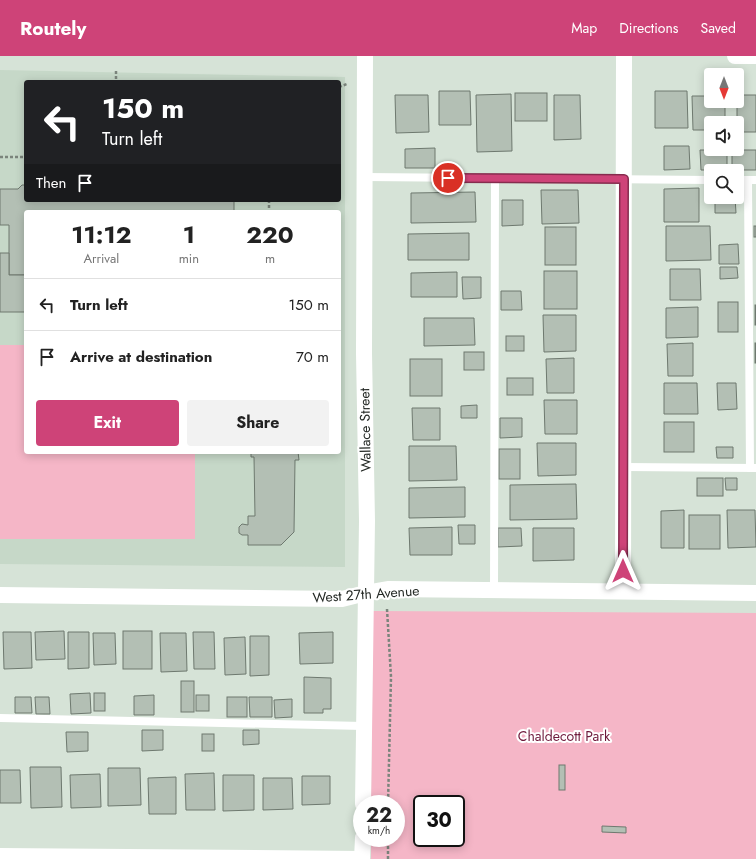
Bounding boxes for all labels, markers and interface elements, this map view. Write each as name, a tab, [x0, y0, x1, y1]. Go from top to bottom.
text: Routely	[20, 15, 86, 42]
text: Map	[571, 18, 597, 38]
text: Directions	[619, 18, 679, 38]
text: Saved	[701, 18, 736, 38]
north arrow	[704, 68, 744, 108]
map controls	[704, 68, 744, 204]
text: 150 m	[102, 88, 184, 129]
icon: left	[36, 96, 88, 148]
button: sound	[704, 116, 744, 156]
text: Turn left	[102, 126, 162, 152]
pin	[431, 161, 465, 195]
button: search	[704, 164, 744, 204]
icon: arrive	[437, 167, 459, 189]
text: Then	[36, 172, 66, 194]
icon: arrive	[74, 172, 96, 194]
text: 11:12	[71, 217, 131, 252]
text: 1	[183, 217, 195, 252]
text: 220	[246, 217, 294, 252]
text: Arrival	[83, 249, 119, 268]
text: min	[179, 249, 199, 268]
text: m	[265, 249, 275, 268]
icon: left	[36, 294, 58, 316]
text: Turn left	[70, 294, 128, 316]
text: 150 m	[289, 294, 329, 316]
icon: arrive	[36, 346, 58, 368]
text: Arrive at destination	[70, 346, 212, 368]
text: 70 m	[296, 346, 329, 368]
street label: Wallace Street	[354, 387, 376, 472]
button: Exit	[36, 400, 179, 446]
button: Share	[187, 400, 329, 446]
position arrow	[602, 550, 644, 592]
street label: West 27th Avenue	[312, 580, 420, 608]
park label: Chaldecott Park	[518, 726, 611, 746]
speed limit sign: 30	[413, 795, 465, 847]
text: 22	[366, 801, 392, 830]
text: km/h	[368, 823, 390, 838]

